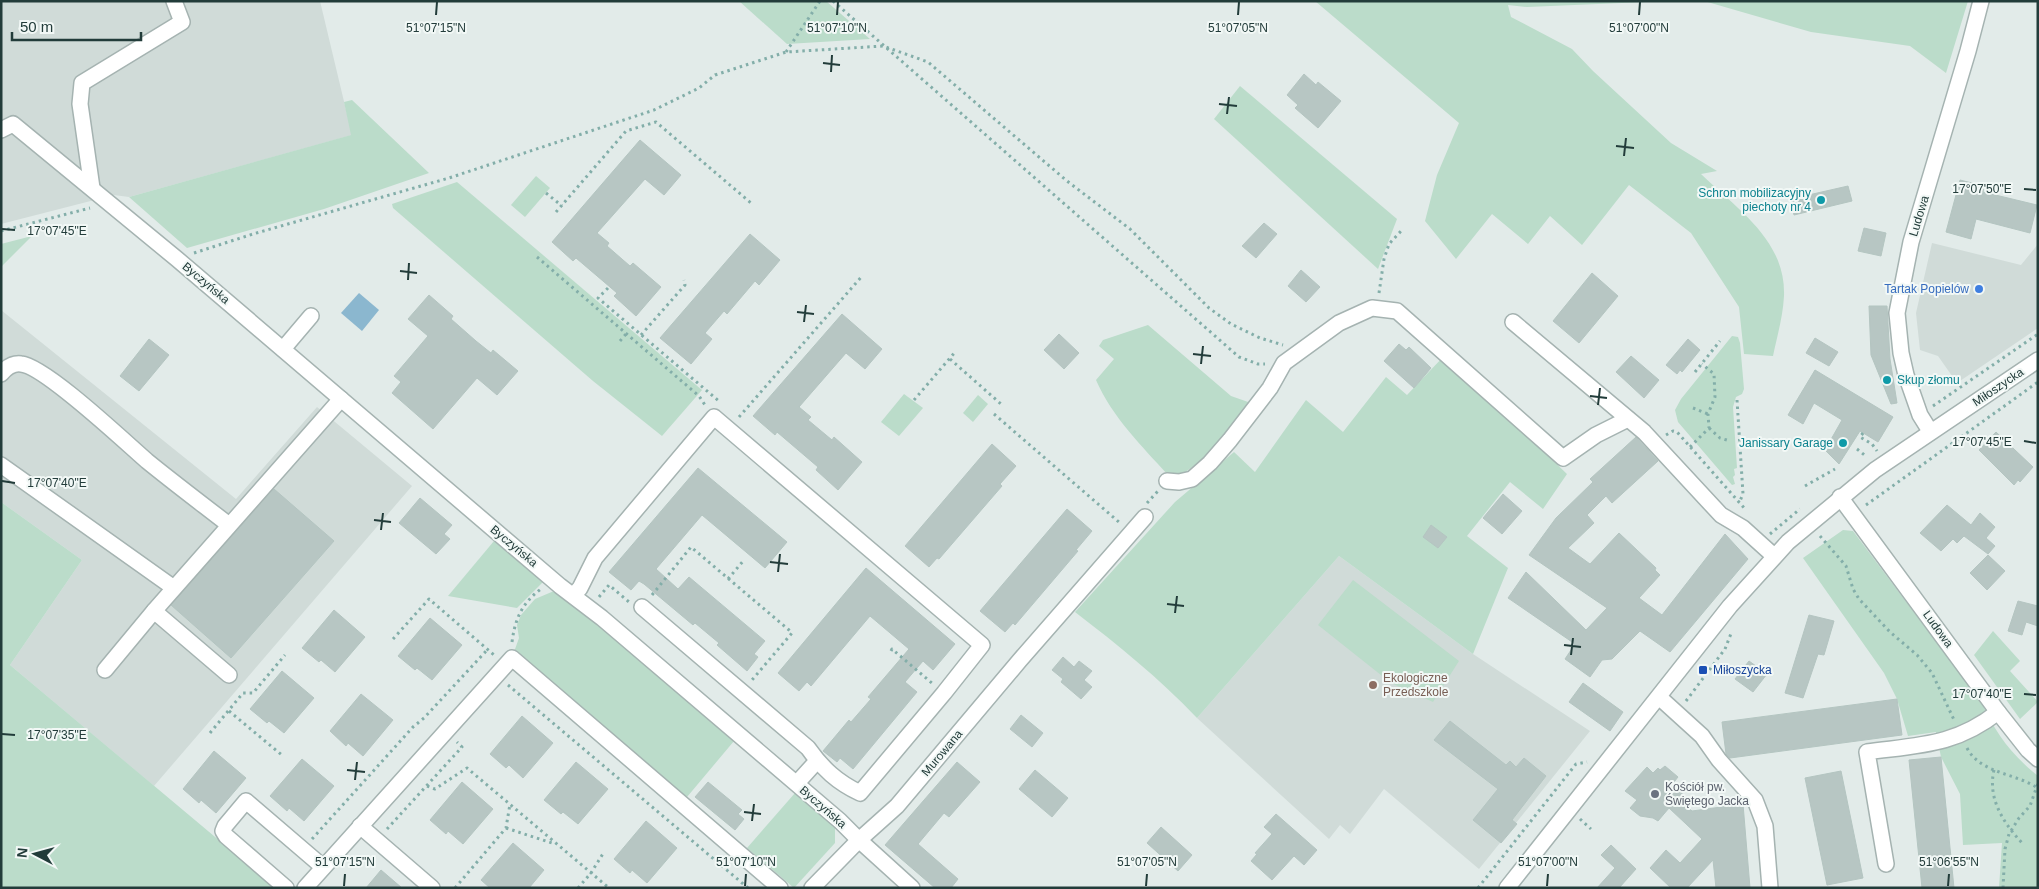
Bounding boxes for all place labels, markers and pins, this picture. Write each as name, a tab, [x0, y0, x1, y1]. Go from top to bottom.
place label: Schron mobilizacyjny piechoty nr 4	[1698, 186, 1811, 214]
marker: Schron mobilizacyjny piechoty nr 4	[1815, 194, 1827, 206]
place label: Tartak Popielów	[1884, 282, 1969, 296]
marker: Tartak Popielów	[1973, 283, 1985, 295]
place label: Skup złomu	[1897, 373, 1960, 387]
marker: Skup złomu	[1881, 374, 1893, 386]
place label: Janissary Garage	[1739, 436, 1833, 450]
marker: Janissary Garage	[1837, 437, 1849, 449]
place label: Miłoszycka	[1713, 663, 1772, 677]
marker: Miłoszycka	[1697, 664, 1709, 676]
place label: Ekologiczne Przedszkole	[1383, 671, 1449, 699]
marker: Ekologiczne Przedszkole	[1367, 679, 1379, 691]
place label: Kościół pw. Świętego Jacka	[1665, 780, 1749, 808]
marker: Kościół pw. Świętego Jacka	[1649, 788, 1661, 800]

